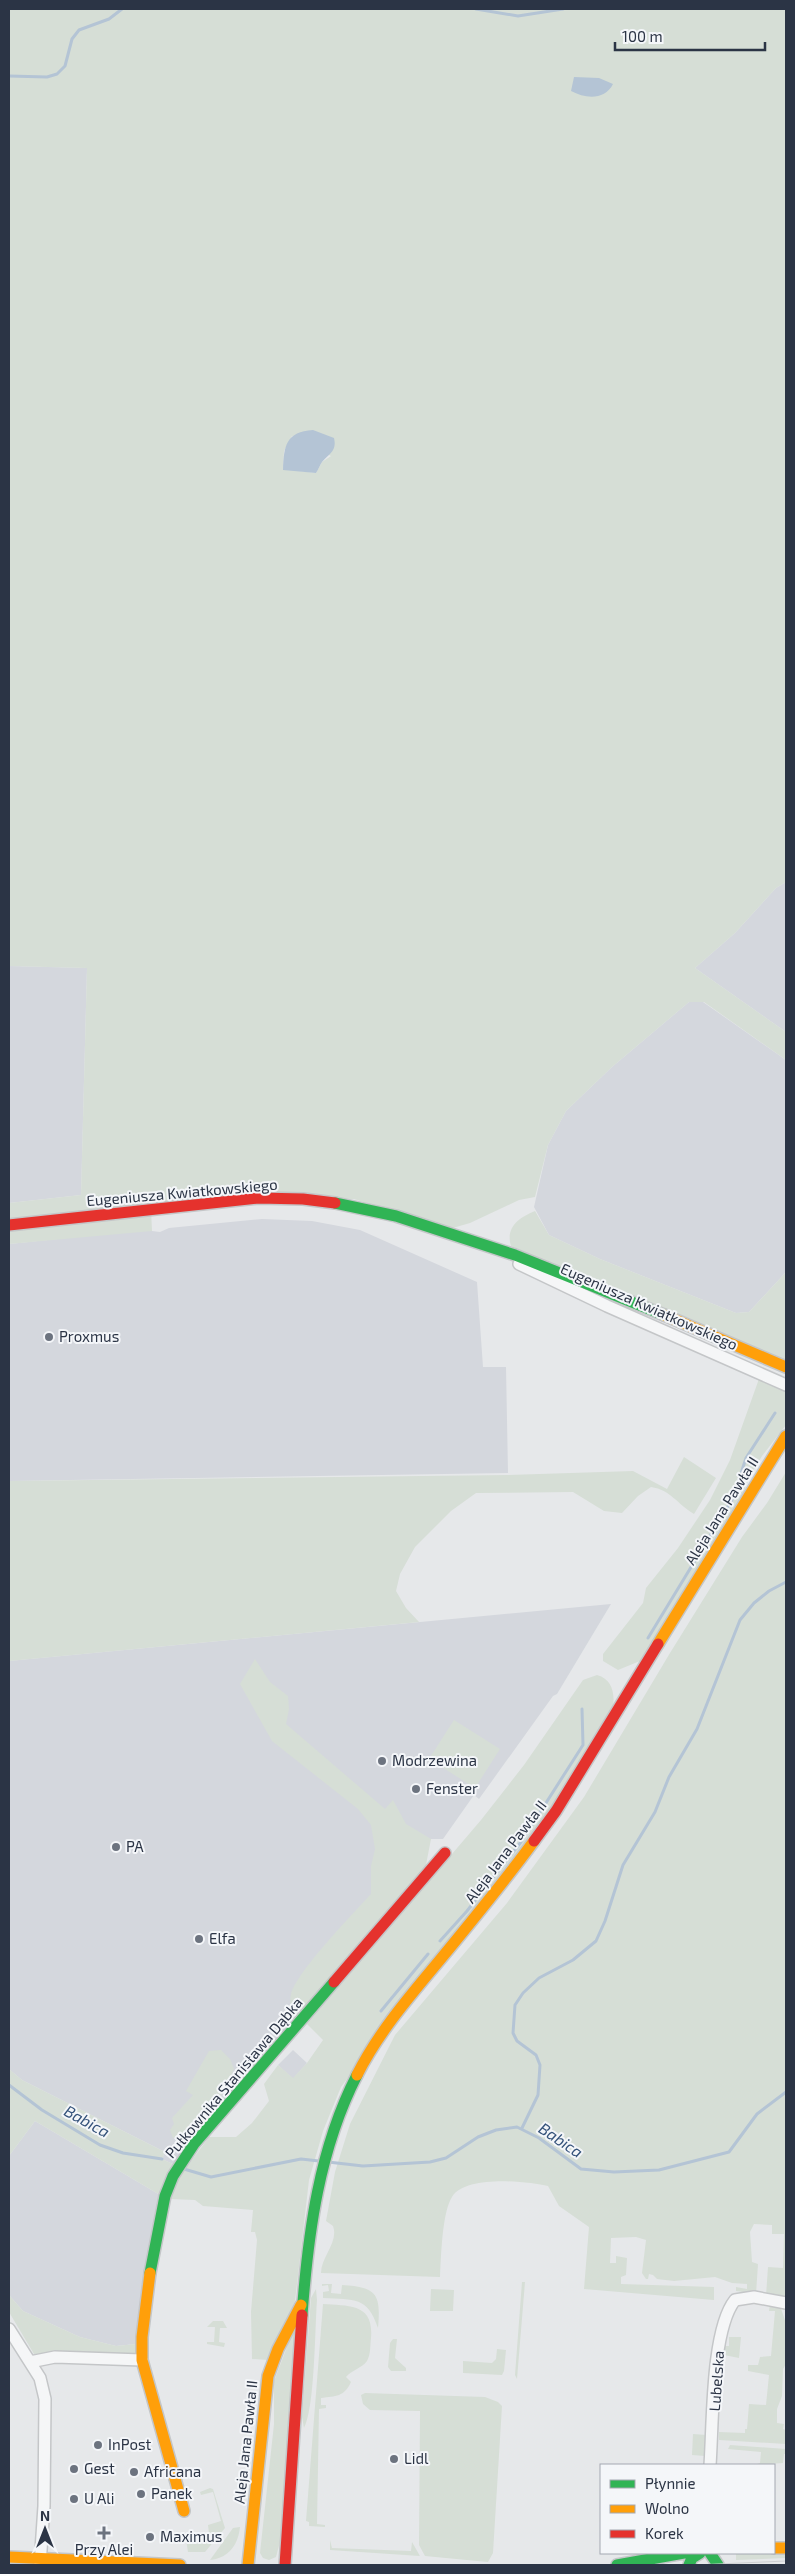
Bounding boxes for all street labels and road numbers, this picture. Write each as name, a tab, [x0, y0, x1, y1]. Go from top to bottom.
street label: Eugeniusza Kwiatkowskiego	[86, 1175, 278, 1209]
street label: Eugeniusza Kwiatkowskiego	[558, 1259, 741, 1353]
street label: Aleja Jana Pawła II	[681, 1453, 763, 1568]
street label: Aleja Jana Pawła II	[461, 1796, 551, 1907]
street label: Pułkownika Stanisława Dąbka	[161, 1993, 306, 2161]
street label: Lubelska	[705, 2350, 727, 2412]
street label: Aleja Jana Pawła II	[230, 2379, 261, 2505]

